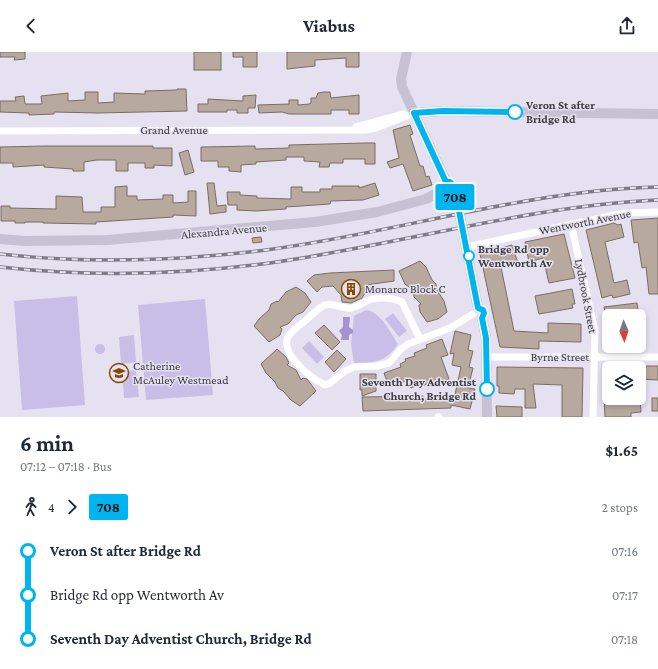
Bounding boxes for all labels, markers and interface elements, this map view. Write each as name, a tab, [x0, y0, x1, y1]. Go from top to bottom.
icon: back	[20, 15, 42, 37]
icon: share	[616, 15, 638, 37]
text: Viabus	[303, 16, 355, 36]
place label: Veron St after Bridge Rd	[525, 98, 595, 126]
marker: Veron St after Bridge Rd	[507, 104, 523, 120]
street label: Grand Avenue	[140, 123, 208, 137]
line badge: 708	[432, 184, 478, 210]
text: 708	[443, 189, 467, 205]
street label: Wentworth Avenue	[538, 206, 632, 238]
street label: Alexandra Avenue	[180, 220, 268, 242]
place label: Bridge Rd opp Wentworth Av	[477, 242, 552, 270]
marker: Bridge Rd opp Wentworth Av	[463, 250, 475, 262]
street label: Lydbrook Street	[572, 258, 600, 335]
building icon: Monarco Block C	[340, 278, 362, 300]
place label: Monarco Block C	[365, 282, 446, 296]
north arrow	[602, 309, 646, 353]
map controls	[602, 309, 646, 405]
street label: Byrne Street	[531, 350, 590, 364]
place label: Catherine McAuley Westmead	[133, 359, 229, 387]
button: layers	[602, 361, 646, 405]
school or university icon: Catherine McAuley Westmead	[108, 362, 130, 384]
place label: Seventh Day Adventist Church, Bridge Rd	[362, 375, 477, 403]
marker: Seventh Day Adventist Church, Bridge Rd	[479, 381, 495, 397]
text: 6 min	[20, 431, 74, 456]
text: $1.65	[606, 443, 638, 459]
text: 07:12 – 07:18 · Bus	[20, 459, 112, 474]
icon: walk	[20, 496, 42, 518]
icon: forward	[61, 496, 83, 518]
text: 708	[97, 499, 120, 515]
text: 4	[48, 500, 55, 515]
text: 2 stops	[602, 500, 638, 515]
text: Veron St after Bridge Rd	[50, 543, 201, 559]
text: 07:16	[611, 544, 638, 559]
text: Bridge Rd opp Wentworth Av	[50, 587, 224, 603]
text: 07:17	[612, 588, 638, 603]
text: Seventh Day Adventist Church, Bridge Rd	[50, 631, 312, 647]
text: 07:18	[611, 632, 638, 647]

